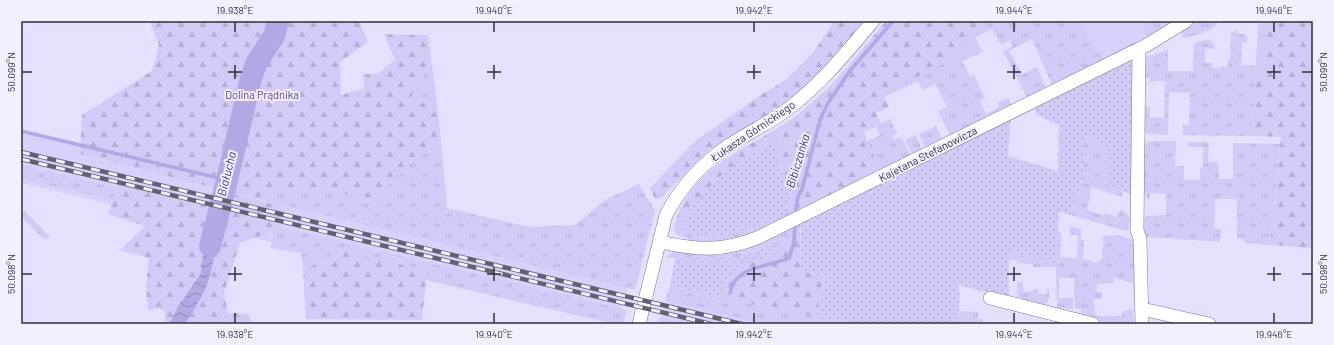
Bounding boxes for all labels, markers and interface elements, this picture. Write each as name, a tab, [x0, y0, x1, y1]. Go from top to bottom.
text: 19.938°E	[217, 4, 253, 16]
text: 19.940°E	[475, 4, 513, 16]
text: 19.942°E	[735, 4, 773, 16]
text: 19.944°E	[995, 4, 1033, 16]
text: 19.946°E	[1255, 4, 1293, 16]
text: 50.099°N	[5, 52, 17, 92]
text: 50.099°N	[1317, 52, 1329, 92]
park label: Dolina Prądnika	[225, 88, 299, 101]
street label: Łukasza Górnickiego	[707, 98, 797, 164]
street label: Kajetana Stefanowicza	[877, 123, 979, 184]
water label: Bibiczanka	[782, 132, 812, 189]
water label: Białucha	[214, 150, 238, 198]
text: 50.098°N	[5, 254, 17, 294]
text: 50.098°N	[1317, 254, 1329, 294]
text: 19.938°E	[217, 328, 253, 340]
text: 19.940°E	[475, 328, 513, 340]
text: 19.942°E	[735, 328, 773, 340]
text: 19.944°E	[995, 328, 1033, 340]
text: 19.946°E	[1255, 328, 1293, 340]

